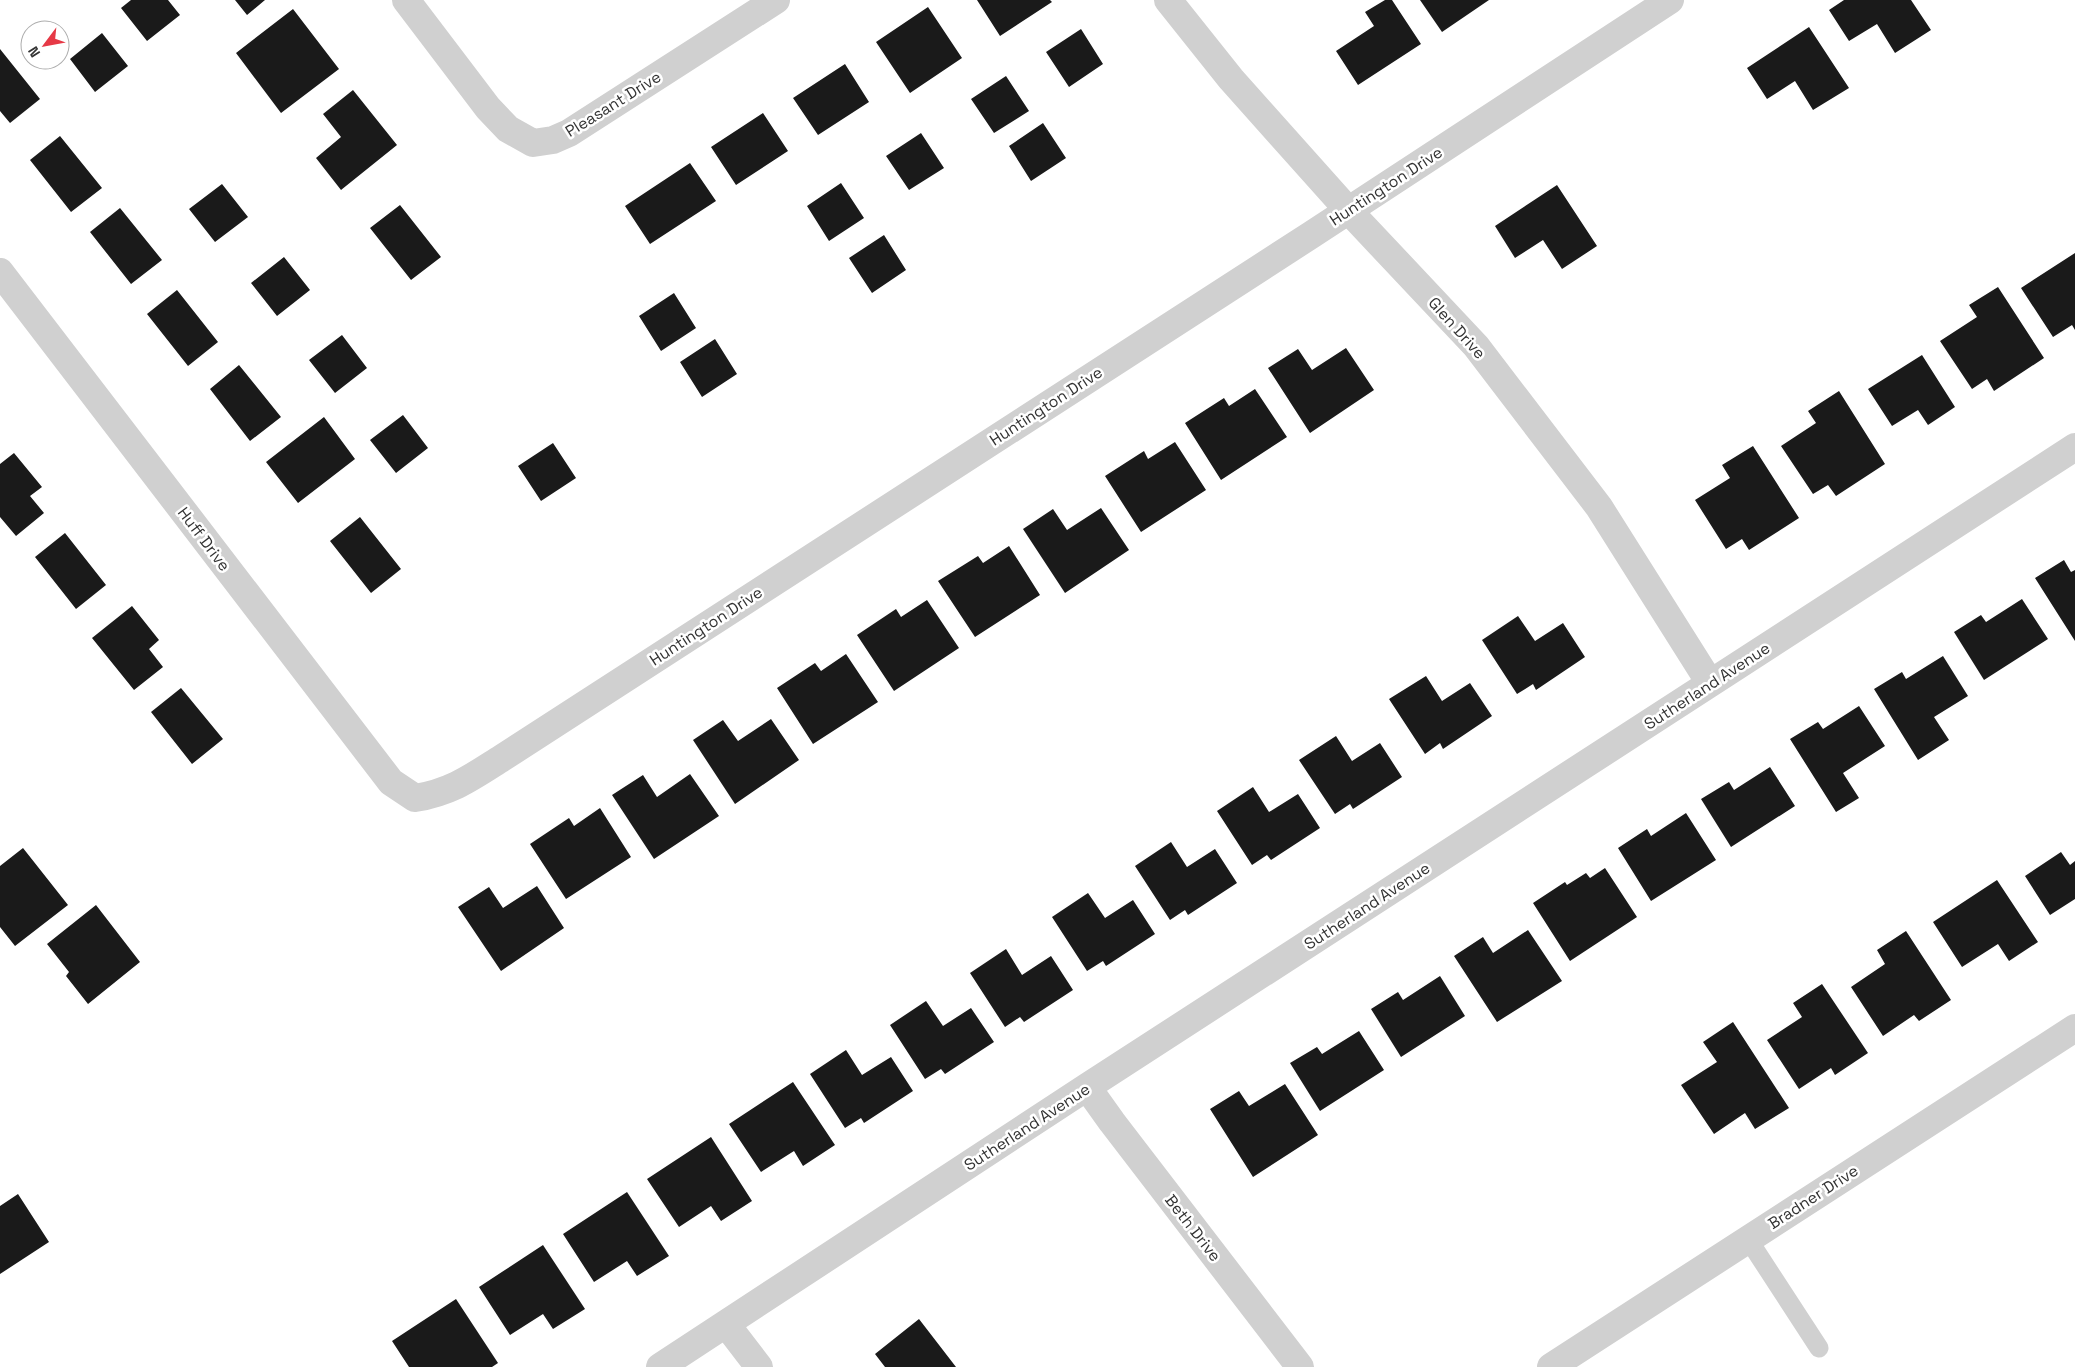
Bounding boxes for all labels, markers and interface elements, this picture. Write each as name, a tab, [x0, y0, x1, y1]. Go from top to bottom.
north arrow	[20, 20, 70, 70]
text: N	[24, 43, 44, 61]
street label: Pleasant Drive	[561, 66, 665, 142]
street label: Huntington Drive	[1326, 142, 1446, 230]
street label: Glen Drive	[1424, 293, 1490, 363]
street label: Huntington Drive	[986, 362, 1106, 450]
street label: Huff Drive	[173, 503, 235, 575]
street label: Huntington Drive	[646, 582, 766, 670]
street label: Sutherland Avenue	[1640, 637, 1774, 735]
street label: Sutherland Avenue	[1300, 857, 1434, 955]
street label: Sutherland Avenue	[960, 1078, 1094, 1176]
street label: Bradner Drive	[1764, 1160, 1862, 1234]
street label: Beth Drive	[1160, 1190, 1226, 1266]

